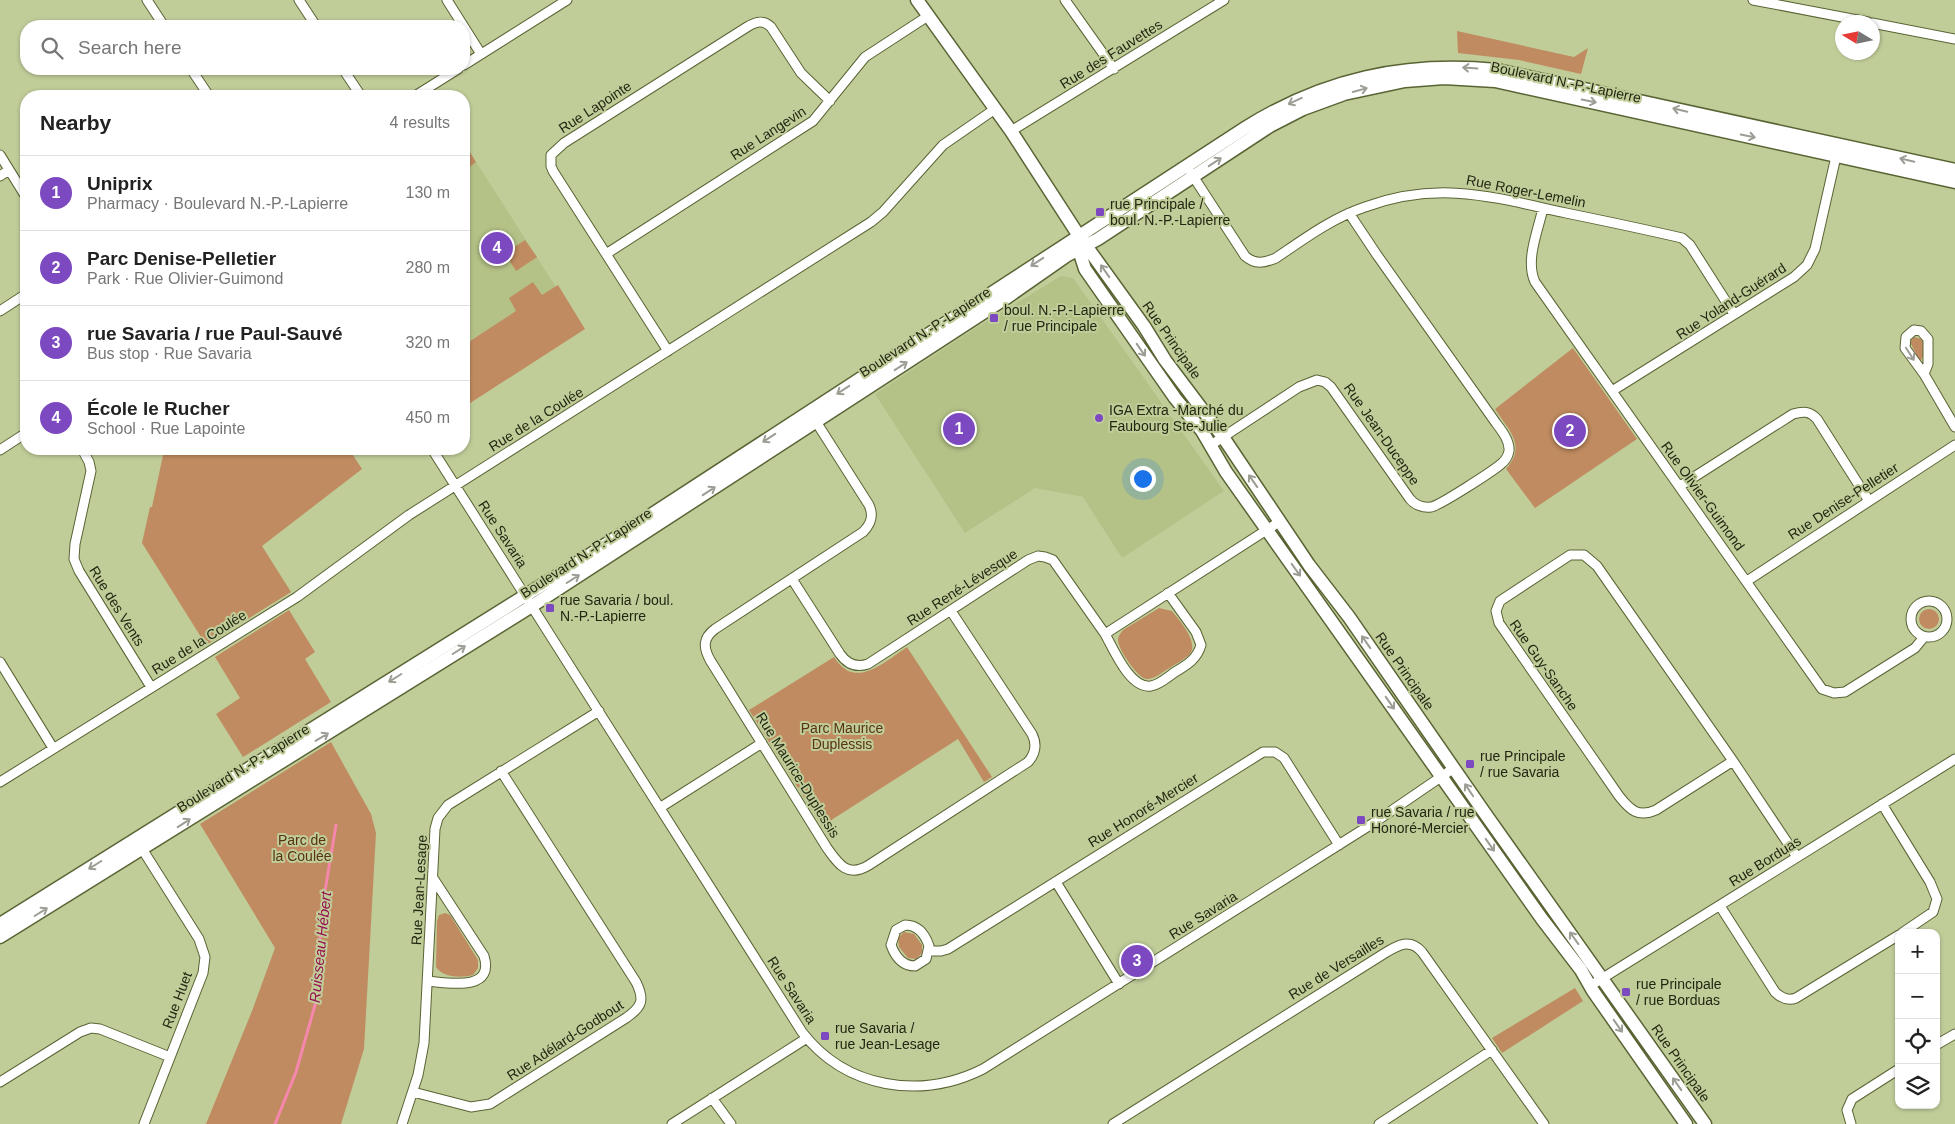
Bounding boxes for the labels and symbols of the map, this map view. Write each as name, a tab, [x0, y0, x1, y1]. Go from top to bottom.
north arrow	[1835, 15, 1880, 60]
street label: Rue des Fauvettes	[1057, 16, 1165, 92]
street label: Boulevard N.-P.-Lapierre	[1489, 58, 1643, 106]
one-way arrow	[1462, 63, 1478, 72]
street label: Rue Lapointe	[556, 77, 634, 136]
one-way arrow	[1351, 85, 1367, 94]
one-way arrow	[1288, 96, 1303, 106]
one-way arrow	[1580, 97, 1596, 106]
street label: Rue Langevin	[727, 103, 809, 163]
one-way arrow	[1673, 104, 1689, 114]
one-way arrow	[1739, 132, 1755, 141]
one-way arrow	[1900, 155, 1916, 164]
one-way arrow	[1208, 157, 1222, 167]
street label: Rue Roger-Lemelin	[1465, 172, 1587, 210]
place label: rue Principale / boul. N.-P.-Lapierre	[1110, 196, 1231, 228]
marker: rue Principale / boul. N.-P.-Lapierre	[1094, 206, 1106, 218]
pin: 4	[481, 229, 513, 267]
one-way arrow	[1030, 257, 1044, 267]
street label: Rue Yoland-Guérard	[1673, 260, 1789, 342]
one-way arrow	[1100, 264, 1110, 278]
street label: Boulevard N.-P.-Lapierre	[856, 283, 994, 380]
street label: Rue Principale	[1139, 298, 1205, 382]
place label: boul. N.-P.-Lapierre / rue Principale	[1004, 302, 1125, 334]
marker: boul. N.-P.-Lapierre / rue Principale	[988, 312, 1000, 324]
one-way arrow	[1136, 343, 1146, 357]
one-way arrow	[1905, 346, 1915, 360]
one-way arrow	[893, 361, 907, 371]
street label: Rue Jean-Duceppe	[1341, 380, 1423, 488]
street label: Rue de la Coulée	[486, 383, 586, 454]
one-way arrow	[836, 385, 850, 395]
place label: IGA Extra -Marché du Faubourg Ste-Julie	[1109, 402, 1244, 434]
pin: 1	[943, 410, 975, 448]
marker: IGA Extra -Marché du Faubourg Ste-Julie	[1093, 412, 1105, 424]
pin: 2	[1554, 412, 1586, 450]
one-way arrow	[762, 433, 776, 444]
street label: Rue Olivier-Guimond	[1658, 438, 1748, 554]
street label: Rue Denise-Pelletier	[1785, 459, 1901, 543]
your location	[1130, 466, 1156, 492]
one-way arrow	[1248, 474, 1258, 488]
one-way arrow	[702, 485, 716, 496]
street label: Rue Savaria	[475, 497, 531, 571]
street label: Boulevard N.-P.-Lapierre	[517, 504, 655, 601]
street label: Rue René-Lévesque	[904, 545, 1020, 629]
street label: Rue des Vents	[86, 563, 148, 649]
one-way arrow	[1291, 563, 1301, 577]
one-way arrow	[566, 574, 580, 584]
place label: rue Savaria / boul. N.-P.-Lapierre	[560, 592, 674, 624]
marker: rue Savaria / boul. N.-P.-Lapierre	[544, 602, 556, 614]
street label: Rue de la Coulée	[149, 606, 249, 677]
street label: Rue Guy-Sanche	[1507, 616, 1581, 714]
street label: Rue Principale	[1372, 629, 1438, 713]
one-way arrow	[1361, 635, 1371, 649]
one-way arrow	[452, 645, 466, 655]
one-way arrow	[388, 672, 402, 683]
one-way arrow	[1385, 695, 1395, 709]
street label: Rue Maurice-Duplessis	[753, 709, 843, 841]
park label: Parc Maurice Duplessis	[801, 720, 883, 752]
street label: Boulevard N.-P.-Lapierre	[174, 721, 312, 815]
one-way arrow	[314, 731, 328, 741]
place label: rue Principale / rue Savaria	[1480, 748, 1566, 780]
marker: rue Principale / rue Savaria	[1464, 758, 1476, 770]
street label: Rue Honoré-Mercier	[1085, 769, 1201, 850]
one-way arrow	[1464, 783, 1474, 797]
place label: rue Savaria / rue Honoré-Mercier	[1371, 804, 1475, 836]
marker: rue Savaria / rue Honoré-Mercier	[1355, 814, 1367, 826]
one-way arrow	[176, 817, 190, 827]
park label: Parc de la Coulée	[272, 832, 332, 864]
street label: Rue Borduas	[1726, 833, 1804, 889]
street label: Rue Jean-Lesage	[408, 834, 430, 946]
one-way arrow	[1485, 838, 1495, 852]
one-way arrow	[89, 860, 103, 870]
street label: Rue Savaria	[1166, 888, 1240, 942]
water label: Ruisseau Hébert	[306, 890, 334, 1003]
one-way arrow	[34, 906, 48, 916]
street label: Rue de Versailles	[1286, 931, 1386, 1003]
one-way arrow	[1569, 931, 1579, 945]
pin: 3	[1121, 942, 1153, 980]
street label: Rue Savaria	[764, 953, 820, 1027]
street label: Rue Huet	[159, 969, 195, 1030]
place label: rue Principale / rue Borduas	[1636, 976, 1722, 1008]
marker: rue Principale / rue Borduas	[1620, 986, 1632, 998]
street label: Rue Adélard-Godbout	[504, 996, 626, 1084]
one-way arrow	[1613, 1019, 1623, 1033]
place label: rue Savaria / rue Jean-Lesage	[835, 1020, 940, 1052]
street label: Rue Principale	[1648, 1021, 1714, 1105]
marker: rue Savaria / rue Jean-Lesage	[819, 1030, 831, 1042]
one-way arrow	[1672, 1077, 1682, 1091]

